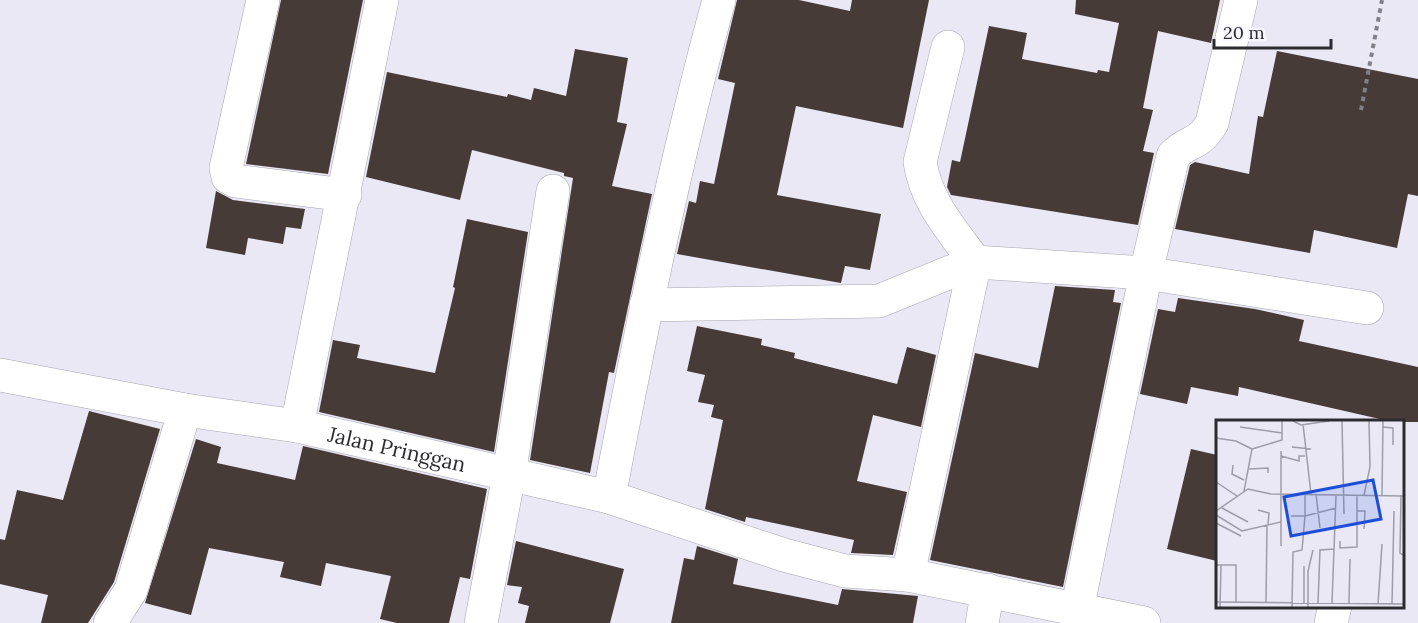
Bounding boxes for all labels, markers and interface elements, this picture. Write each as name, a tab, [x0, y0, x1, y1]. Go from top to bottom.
scale bar	[1214, 12, 1331, 50]
text: 20 m	[1223, 21, 1265, 44]
street label: Jalan Pringgan	[325, 420, 469, 478]
inset map	[1216, 420, 1403, 608]

